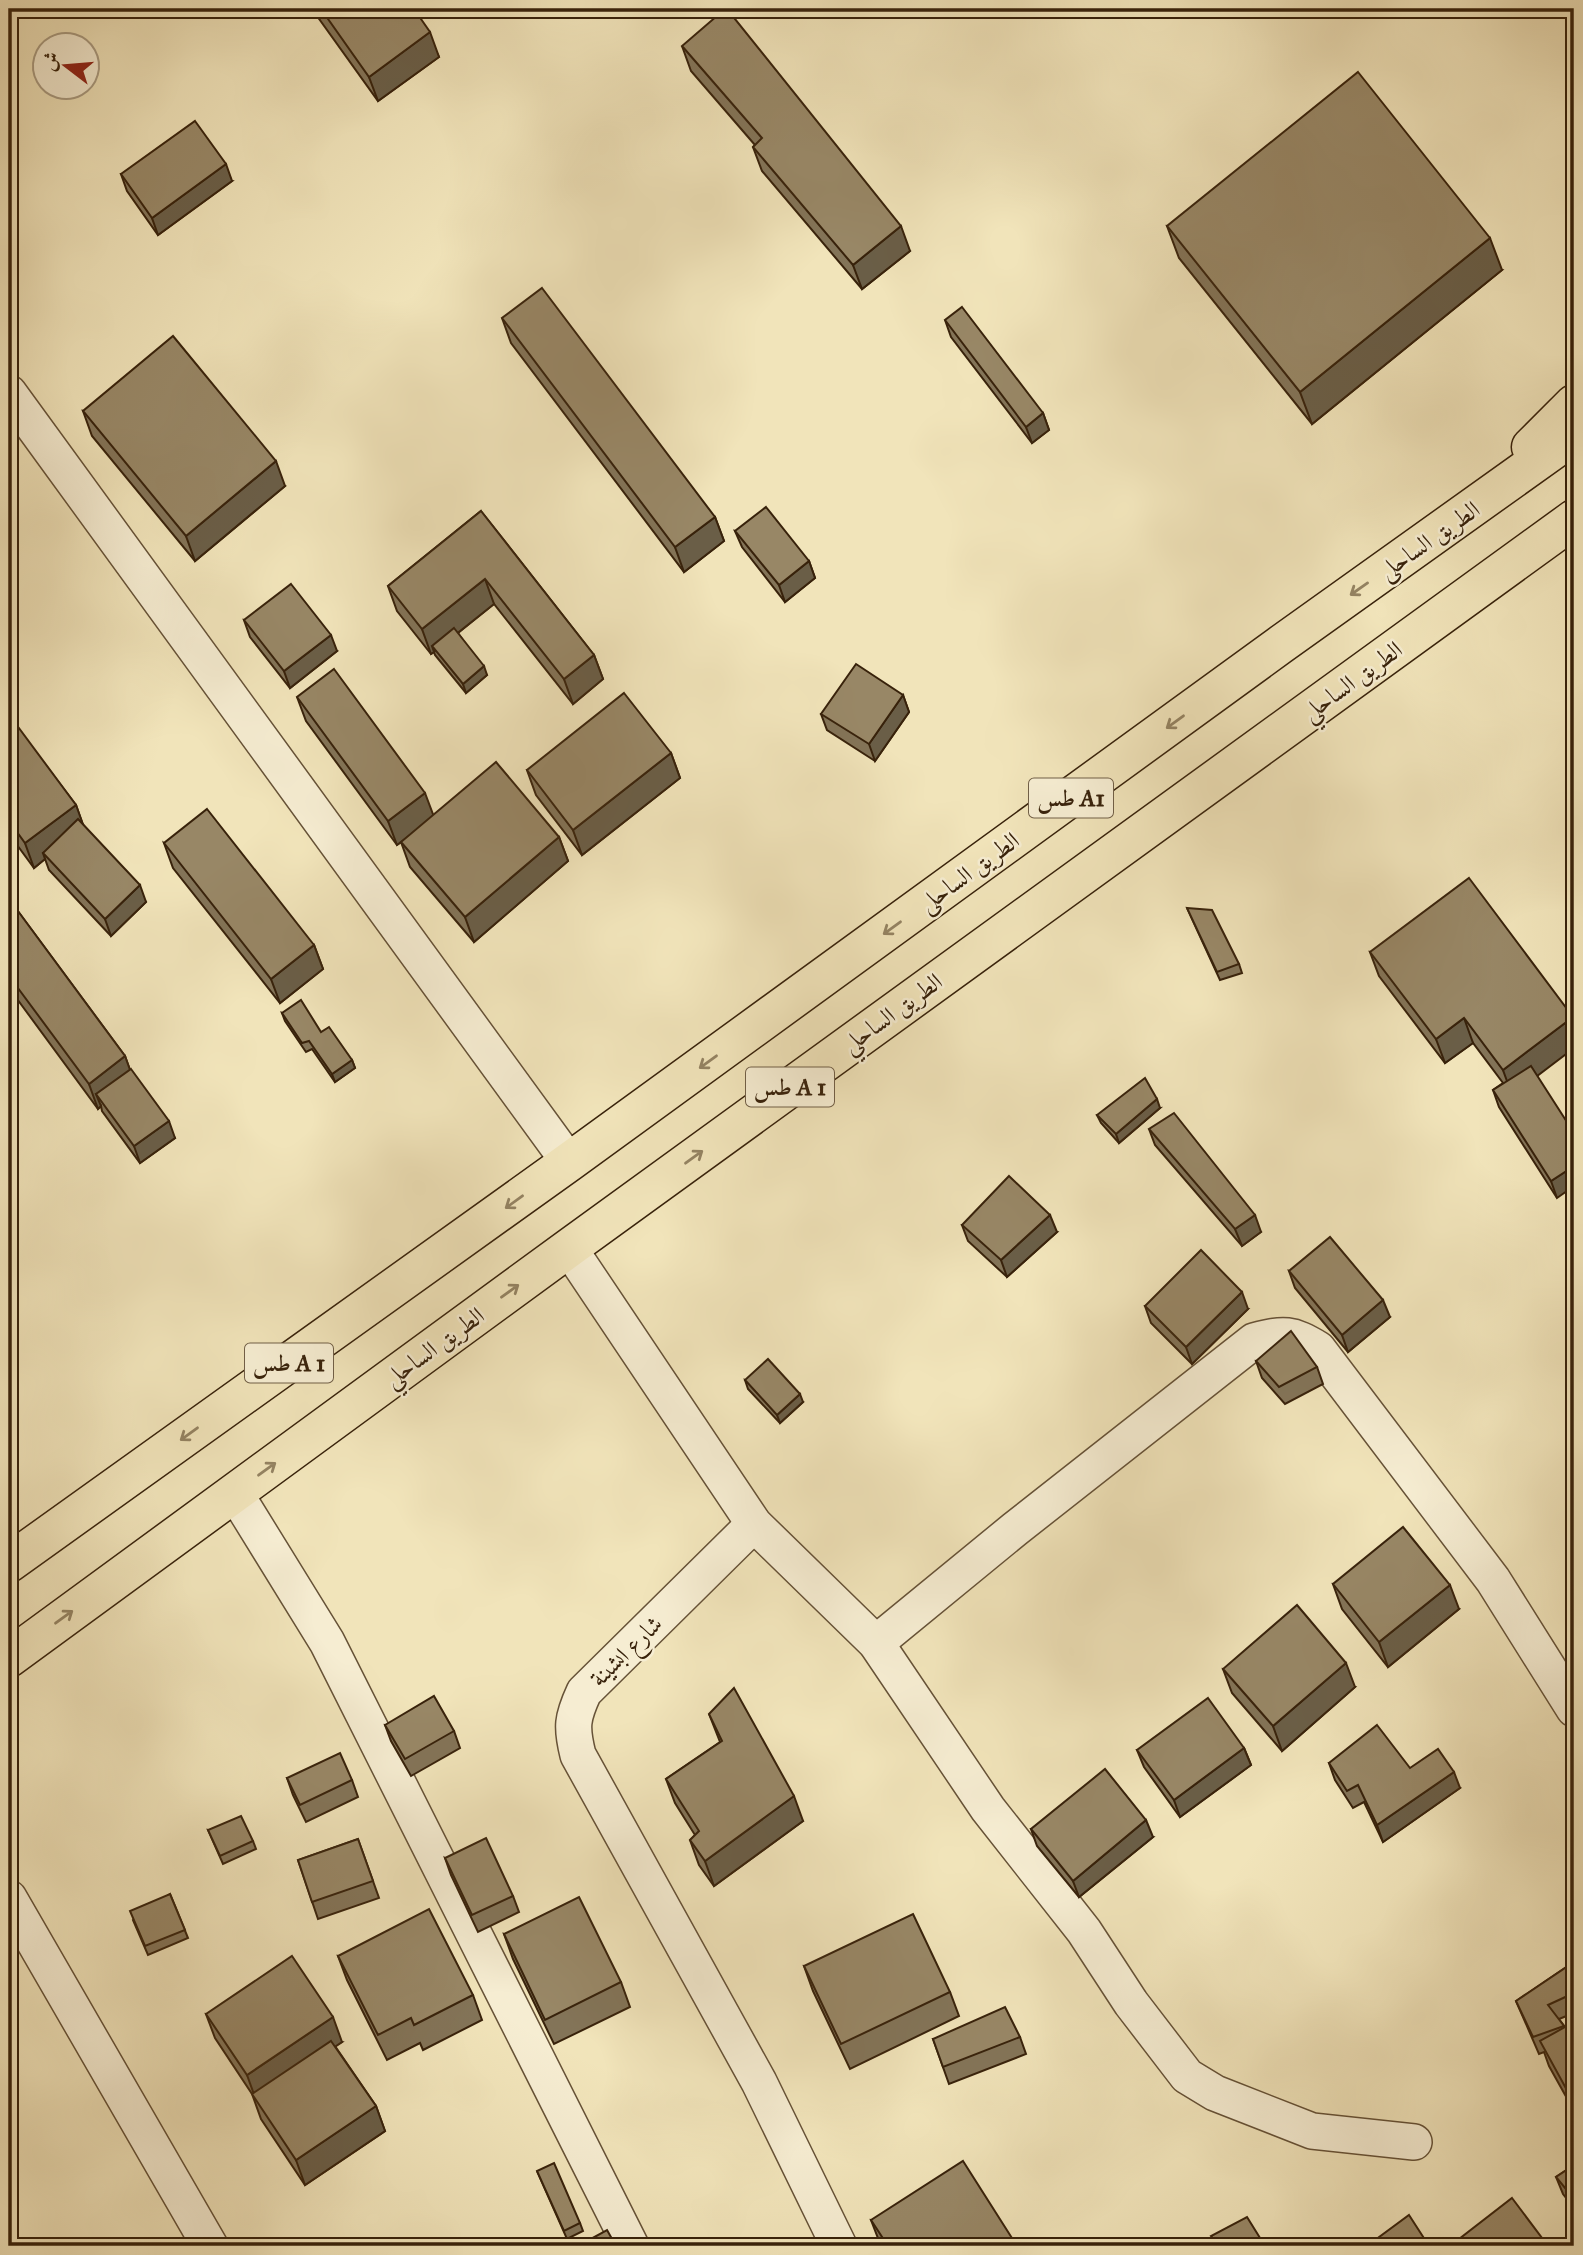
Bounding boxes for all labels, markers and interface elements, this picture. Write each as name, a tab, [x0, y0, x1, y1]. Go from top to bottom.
north arrow	[32, 32, 102, 102]
text: ش	[36, 49, 64, 74]
street label: الطريق الساحلى	[1372, 494, 1487, 588]
one-way arrow	[1350, 582, 1369, 596]
street label: الطريق الساحلي	[1296, 634, 1413, 734]
one-way arrow	[1166, 715, 1185, 729]
road number: طس A1	[1029, 778, 1113, 818]
street label: الطريق الساحلى	[913, 825, 1026, 920]
one-way arrow	[883, 921, 902, 936]
street label: الطريق الساحلي	[836, 966, 953, 1066]
one-way arrow	[699, 1055, 718, 1069]
road number: طس A 1	[746, 1068, 834, 1106]
one-way arrow	[684, 1150, 703, 1164]
one-way arrow	[505, 1195, 524, 1209]
one-way arrow	[500, 1283, 519, 1298]
street label: الطريق الساحلي	[378, 1300, 495, 1400]
road number: طس A 1	[245, 1344, 333, 1382]
one-way arrow	[180, 1427, 199, 1441]
one-way arrow	[258, 1462, 277, 1477]
street label: شارع ابشينة	[583, 1609, 672, 1697]
one-way arrow	[54, 1610, 73, 1625]

